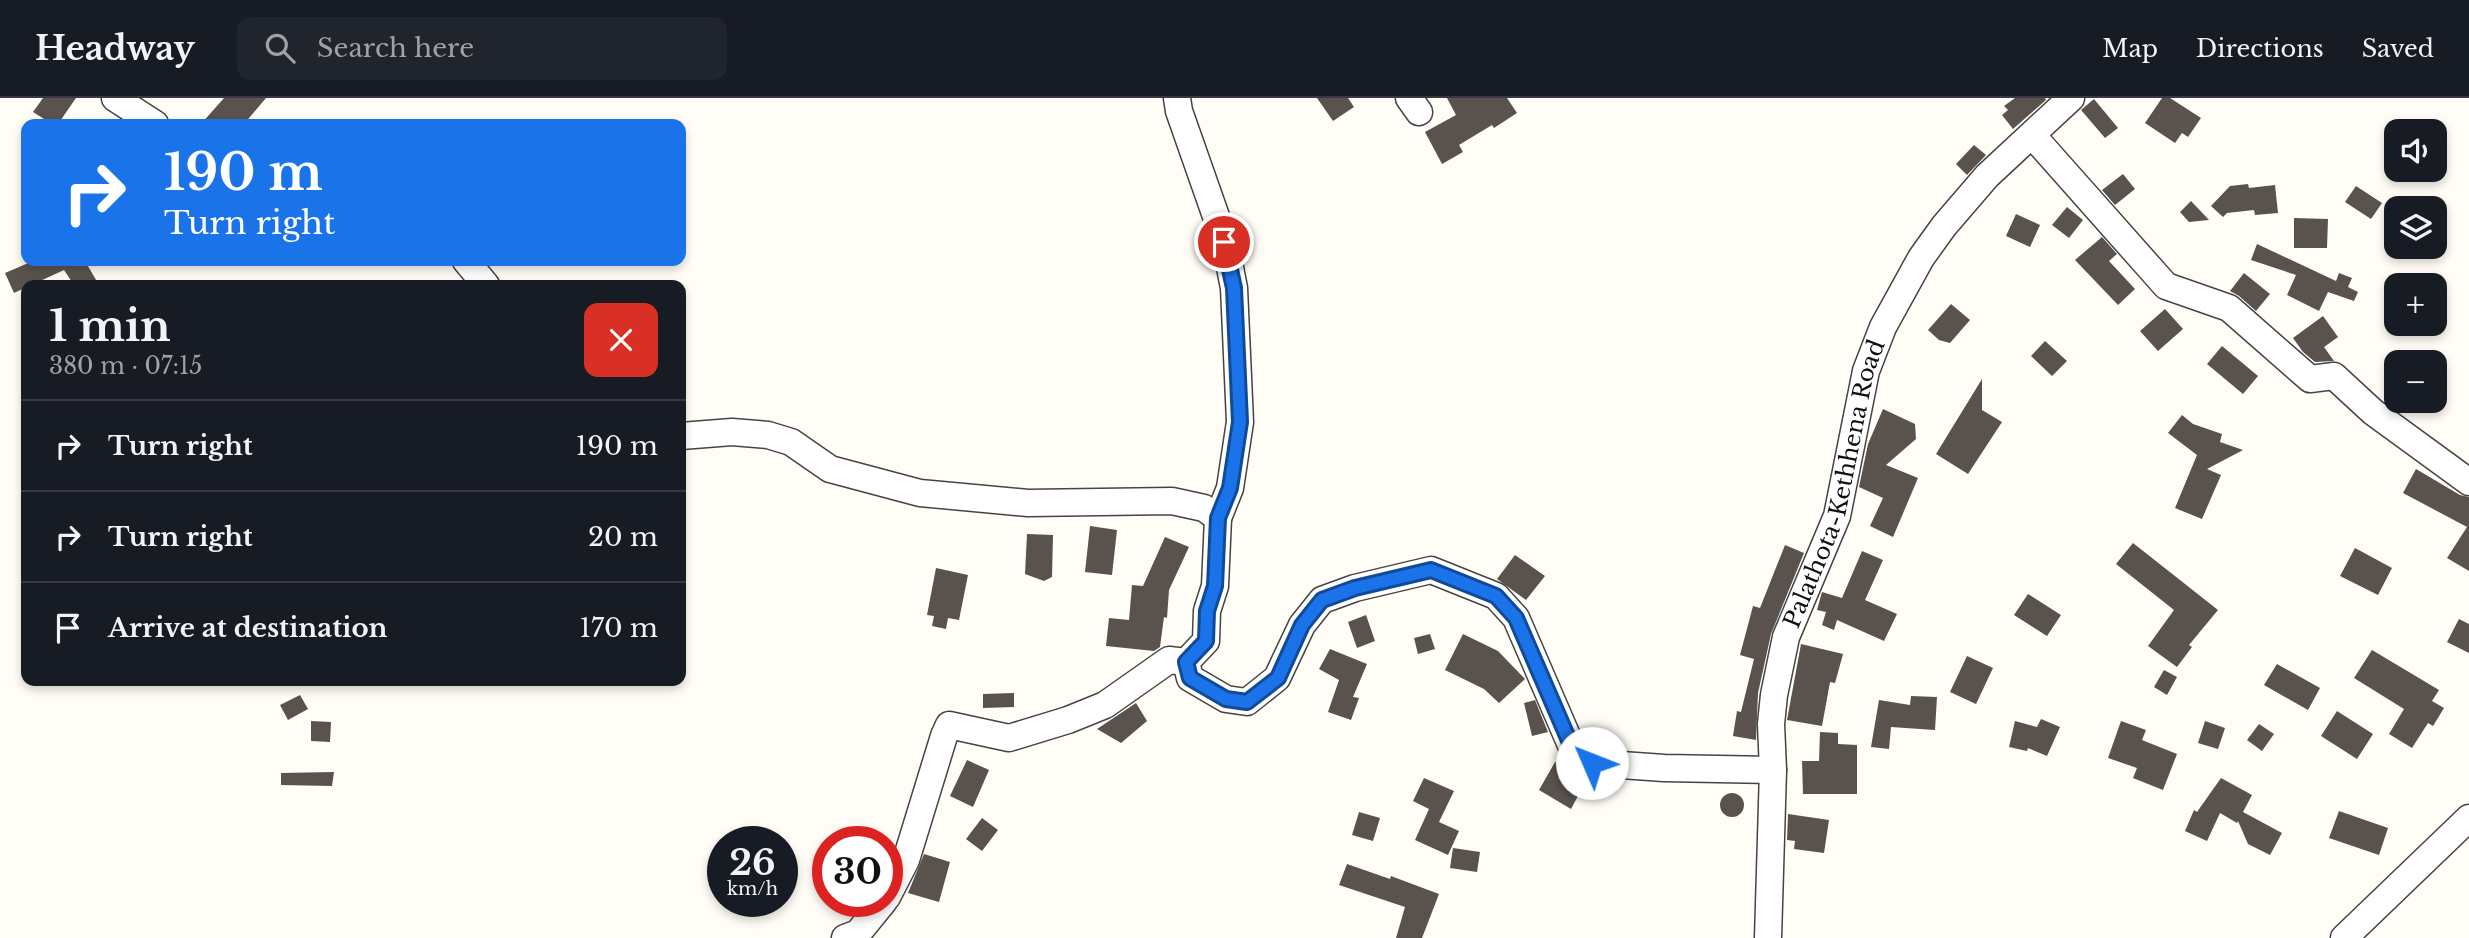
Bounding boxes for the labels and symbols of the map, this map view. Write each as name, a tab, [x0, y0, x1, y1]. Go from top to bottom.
pin	[1194, 212, 1254, 272]
street label: Palathota-Kethhena Road	[1778, 336, 1891, 632]
position arrow	[1555, 726, 1629, 800]
speed limit sign: 30	[812, 826, 903, 917]

